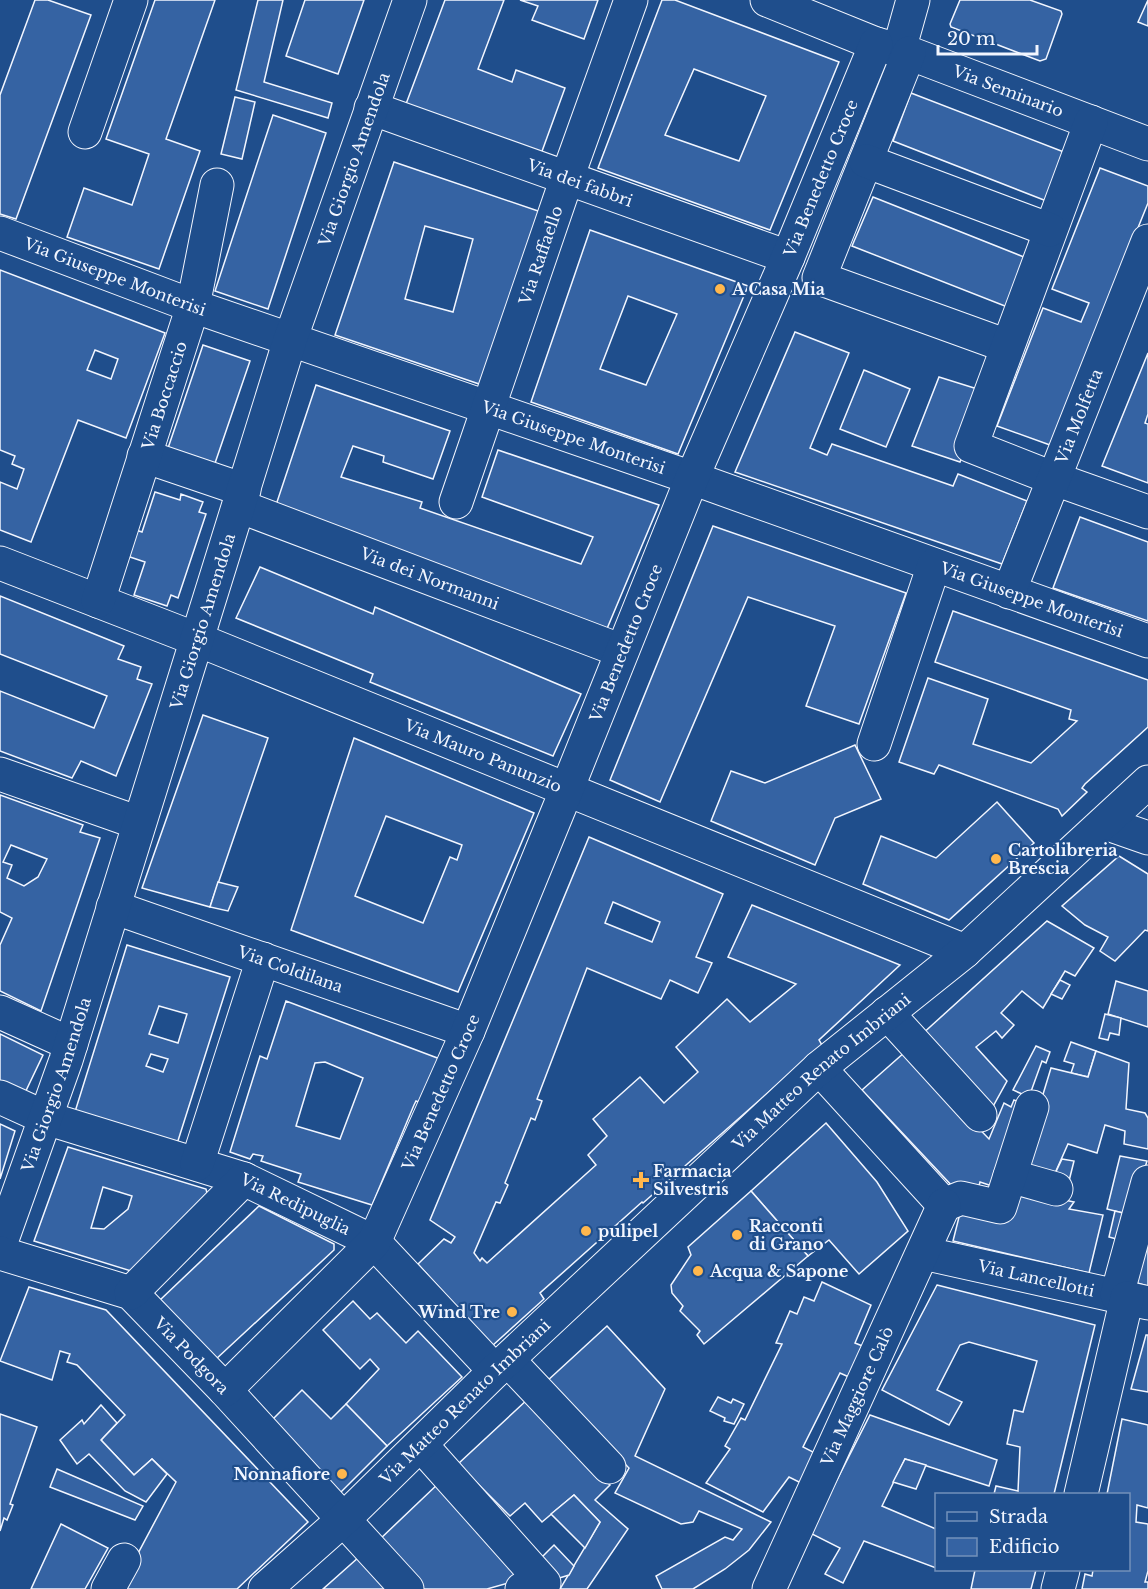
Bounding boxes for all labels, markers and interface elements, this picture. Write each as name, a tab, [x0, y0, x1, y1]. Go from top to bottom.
scale bar	[938, 18, 1037, 56]
text: 20 m	[947, 28, 995, 50]
street label: Via Seminario	[949, 60, 1066, 121]
street label: Via Giorgio Amendola	[313, 70, 394, 250]
street label: Via Benedetto Croce	[779, 96, 862, 261]
street label: Via dei fabbri	[524, 154, 636, 211]
street label: Via Raffaello	[514, 203, 567, 308]
street label: Via Giuseppe Monterisi	[20, 233, 209, 320]
place label: A Casa Mia	[731, 279, 825, 299]
marker: A Casa Mia	[713, 282, 727, 296]
street label: Via Boccaccio	[137, 339, 191, 453]
street label: Via Molfetta	[1050, 366, 1106, 468]
street label: Via Giuseppe Monterisi	[478, 396, 669, 478]
street label: Via Giorgio Amendola	[165, 531, 239, 713]
street label: Via dei Normanni	[357, 543, 502, 614]
street label: Via Giuseppe Monterisi	[937, 557, 1126, 642]
street label: Via Benedetto Croce	[585, 561, 666, 726]
street label: Via Mauro Panunzio	[400, 714, 565, 796]
place label: Cartolibreria Brescia	[1008, 840, 1117, 878]
marker: Cartolibreria Brescia	[989, 852, 1003, 866]
street label: Via Coldilana	[234, 941, 346, 997]
street label: Via Matteo Renato Imbriani	[727, 989, 915, 1155]
street label: Via Giorgio Amendola	[17, 995, 95, 1175]
street label: Via Benedetto Croce	[397, 1011, 484, 1174]
place label: Farmacia Silvestris	[653, 1161, 732, 1199]
street label: Via Redipuglia	[236, 1168, 354, 1239]
marker: Farmacia Silvestris	[634, 1173, 648, 1187]
place label: Racconti di Grano	[749, 1216, 824, 1254]
place label: pulipel	[598, 1221, 658, 1241]
marker: pulipel	[579, 1224, 593, 1238]
marker: Racconti di Grano	[730, 1228, 744, 1242]
street label: Via Lancellotti	[975, 1255, 1097, 1301]
place label: Acqua & Sapone	[709, 1261, 848, 1281]
marker: Acqua & Sapone	[691, 1264, 705, 1278]
place label: Wind Tre	[417, 1302, 500, 1322]
marker: Wind Tre	[505, 1305, 519, 1319]
street label: Via Podgora	[149, 1312, 233, 1398]
street label: Via Matteo Renato Imbriani	[375, 1314, 555, 1489]
street label: Via Maggiore Calò	[816, 1323, 897, 1470]
place label: Nonnafiore	[234, 1464, 330, 1484]
marker: Nonnafiore	[335, 1467, 349, 1481]
legend	[935, 1493, 1130, 1571]
text: Strada	[989, 1506, 1048, 1528]
text: Edificio	[989, 1536, 1060, 1558]

